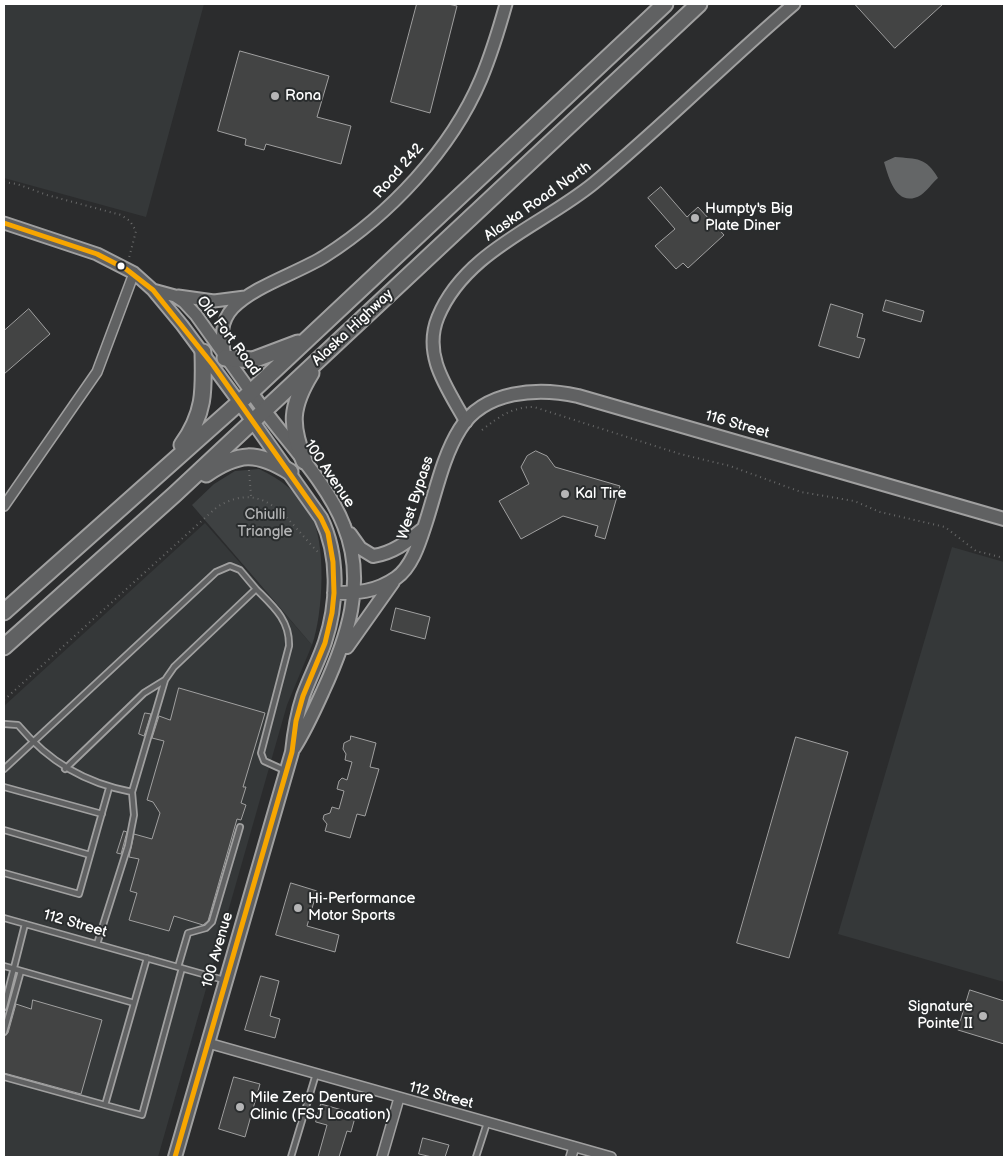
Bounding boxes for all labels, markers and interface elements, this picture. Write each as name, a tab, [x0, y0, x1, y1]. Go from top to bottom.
place label: Rona	[285, 87, 321, 105]
marker: Rona	[269, 90, 281, 102]
street label: Road 242	[370, 140, 428, 202]
street label: Alaska Road North	[481, 158, 595, 246]
place label: Humpty's Big Plate Diner	[705, 200, 793, 235]
marker: Humpty's Big Plate Diner	[689, 212, 701, 224]
unlabelled marker	[116, 261, 126, 271]
street label: Alaska Highway	[309, 286, 397, 370]
street label: Old Fort Road	[192, 293, 264, 379]
street label: 116 Street	[703, 407, 771, 443]
street label: 100 Avenue	[300, 437, 358, 511]
street label: West Bypass	[394, 454, 438, 542]
place label: Kal Tire	[575, 485, 626, 503]
marker: Kal Tire	[559, 488, 571, 500]
park label: Chiulli Triangle	[238, 506, 292, 541]
place label: Hi-Performance Motor Sports	[308, 890, 415, 925]
marker: Hi-Performance Motor Sports	[292, 902, 304, 914]
street label: 112 Street	[41, 906, 109, 942]
street label: 100 Avenue	[199, 910, 237, 990]
place label: Signature Pointe II	[908, 998, 973, 1033]
marker: Signature Pointe II	[977, 1010, 989, 1022]
street label: 112 Street	[407, 1079, 475, 1113]
place label: Mile Zero Denture Clinic (FSJ Location)	[250, 1089, 391, 1124]
marker: Mile Zero Denture Clinic (FSJ Location)	[234, 1101, 246, 1113]

